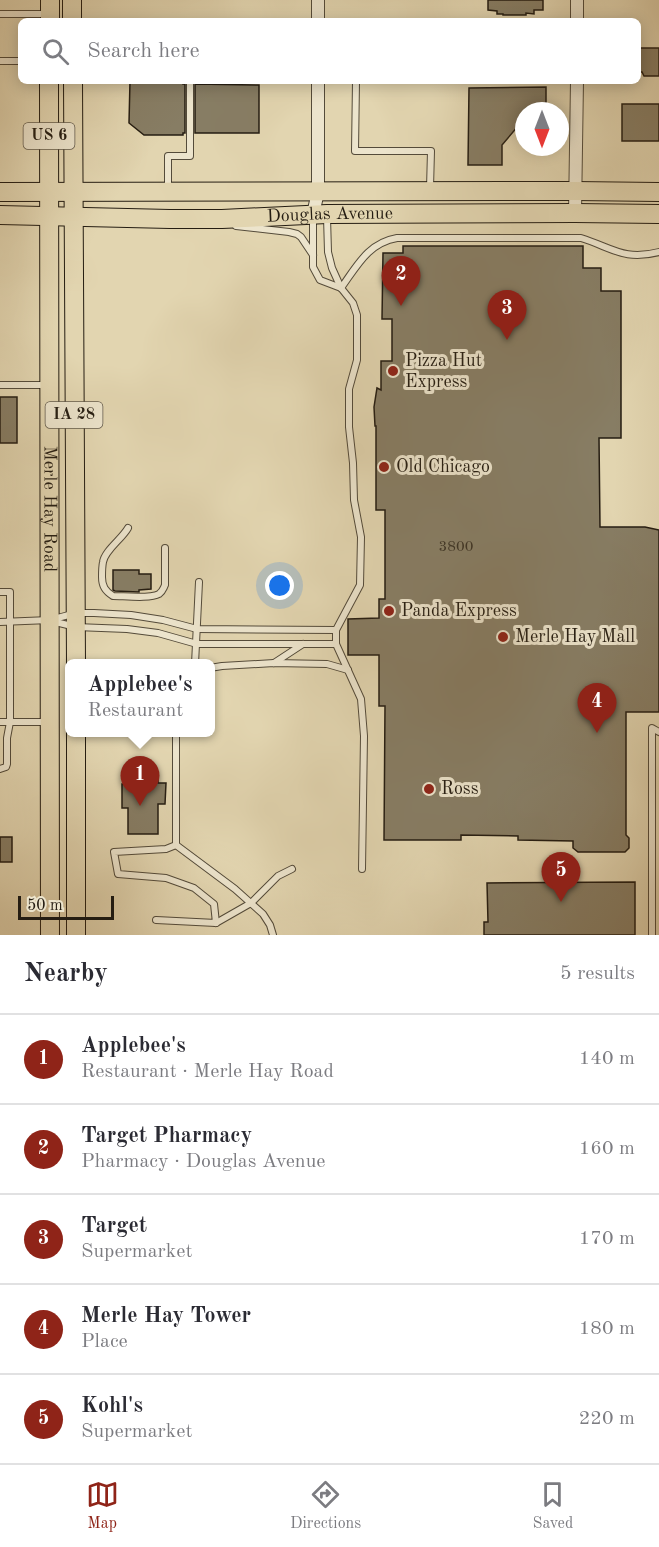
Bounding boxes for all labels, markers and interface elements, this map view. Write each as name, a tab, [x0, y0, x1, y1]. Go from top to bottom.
search box	[18, 18, 641, 84]
icon: search	[39, 35, 72, 68]
text: Search here	[87, 40, 200, 62]
north arrow	[515, 102, 569, 156]
road number: US 6	[23, 123, 74, 149]
street label: Douglas Avenue	[266, 205, 393, 226]
pin: 2	[382, 256, 420, 306]
pin: 3	[488, 290, 526, 340]
place label: Pizza Hut Express	[405, 352, 482, 391]
marker: Pizza Hut Express	[386, 364, 400, 378]
road number: IA 28	[46, 402, 103, 428]
street label: Merle Hay Road	[40, 446, 59, 572]
place label: Old Chicago	[396, 458, 490, 476]
marker: Old Chicago	[377, 460, 391, 474]
house number: 3800	[439, 540, 473, 555]
your location	[265, 571, 294, 600]
place label: Panda Express	[401, 602, 517, 620]
marker: Panda Express	[382, 604, 396, 618]
place label: Merle Hay Mall	[515, 628, 635, 646]
marker: Merle Hay Mall	[496, 630, 510, 644]
popup	[65, 659, 215, 737]
text: Applebee's	[88, 674, 192, 696]
pin: 4	[578, 684, 616, 733]
text: Restaurant	[88, 701, 183, 721]
pin: 1	[120, 756, 160, 806]
place label: Ross	[441, 780, 479, 798]
marker: Ross	[422, 782, 436, 796]
pin: 5	[542, 852, 580, 902]
scale bar	[18, 893, 114, 920]
text: 50 m	[27, 898, 63, 914]
text: Nearby	[24, 961, 108, 987]
text: 5 results	[560, 964, 635, 984]
text: Applebee's	[81, 1035, 186, 1057]
text: 1	[38, 1049, 49, 1069]
text: 140 m	[579, 1049, 635, 1069]
text: Restaurant · Merle Hay Road	[81, 1062, 334, 1082]
text: Target Pharmacy	[81, 1125, 252, 1147]
text: 2	[38, 1139, 49, 1159]
text: 160 m	[579, 1139, 635, 1159]
text: Pharmacy · Douglas Avenue	[81, 1152, 326, 1172]
text: Target	[81, 1215, 147, 1237]
text: 3	[38, 1229, 49, 1249]
text: 170 m	[579, 1229, 635, 1249]
text: Supermarket	[81, 1242, 192, 1262]
text: Merle Hay Tower	[81, 1305, 251, 1327]
text: 4	[38, 1319, 49, 1339]
text: 180 m	[579, 1319, 635, 1339]
text: Place	[81, 1332, 128, 1352]
text: Kohl's	[81, 1395, 143, 1417]
text: 5	[38, 1409, 49, 1429]
text: 220 m	[579, 1409, 635, 1429]
text: Supermarket	[81, 1422, 192, 1442]
tab: Map	[86, 1478, 119, 1534]
tab: Directions	[290, 1478, 361, 1534]
tab: Saved	[533, 1478, 573, 1534]

